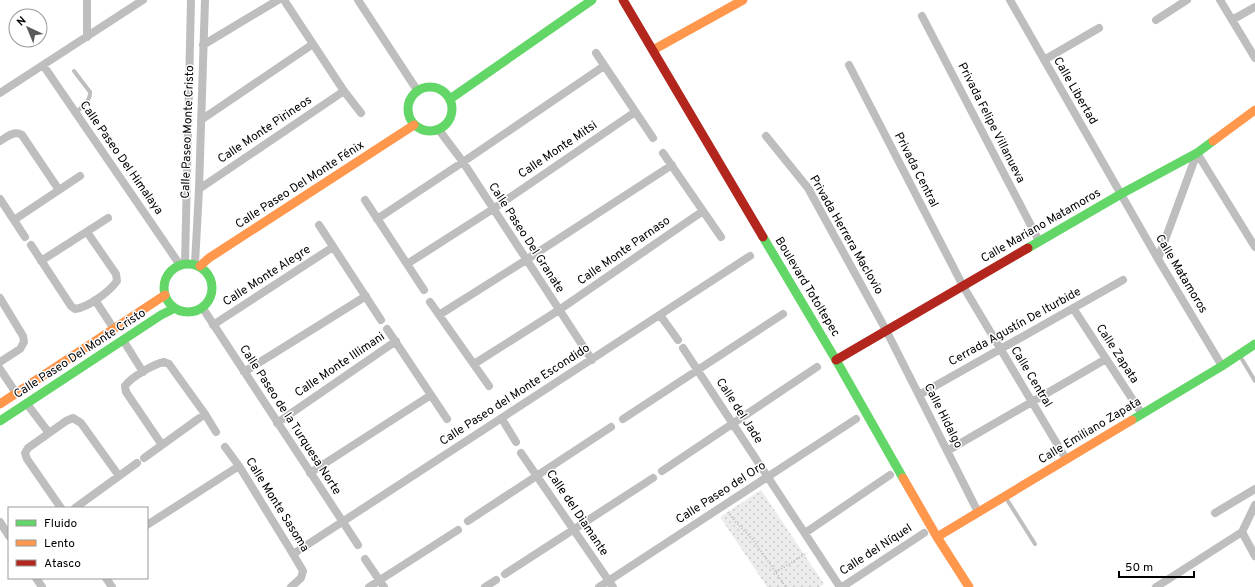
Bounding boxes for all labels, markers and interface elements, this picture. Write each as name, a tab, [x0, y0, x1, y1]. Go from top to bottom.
north arrow	[8, 8, 48, 48]
text: N	[14, 14, 29, 29]
street label: Calle Libertad	[1049, 54, 1101, 128]
street label: Privada Felipe Villanueva	[954, 60, 1028, 186]
street label: Calle Paseo Monte Cristo	[178, 65, 198, 199]
street label: Calle Monte Pirineos	[215, 93, 315, 167]
street label: Calle Paseo Del Himalaya	[76, 98, 166, 218]
street label: Calle Monte Mitsi	[515, 118, 601, 182]
street label: Privada Central	[890, 130, 942, 210]
street label: Calle Paseo Del Monte Fénix	[233, 137, 367, 233]
street label: Privada Herrera Maclovio	[805, 173, 887, 298]
street label: Calle Paseo Del Granate	[484, 180, 568, 296]
street label: Calle Mariano Matamoros	[978, 185, 1104, 267]
street label: Calle Monte Parnaso	[574, 213, 674, 289]
street label: Calle Matamoros	[1151, 232, 1211, 316]
street label: Boulevard Totoltepec	[771, 234, 843, 340]
street label: Calle Monte Alegre	[220, 242, 314, 310]
street label: Cerrada Agustín De Iturbide	[946, 284, 1084, 370]
street label: Calle Paseo Del Monte Cristo	[11, 305, 149, 403]
street label: Calle Zapata	[1092, 321, 1142, 387]
street label: Calle Monte Illimani	[292, 329, 388, 401]
street label: Calle Paseo del Monte Escondido	[437, 340, 593, 450]
street label: Calle Paseo de la Turquesa Norte	[235, 342, 345, 498]
street label: Calle Central	[1006, 343, 1056, 411]
street label: Calle del Jade	[712, 375, 766, 447]
street label: Calle Hidalgo	[920, 381, 966, 451]
street label: Calle Emiliano Zapata	[1036, 394, 1144, 468]
street label: Calle Monte Sasoma	[241, 455, 313, 555]
street label: Calle Paseo del Oro	[673, 458, 769, 528]
street label: Calle del Diamante	[542, 467, 612, 559]
legend	[8, 507, 148, 579]
text: Fluido	[44, 516, 77, 532]
street label: Calle del Níquel	[837, 521, 915, 579]
text: Lento	[44, 536, 75, 552]
scale bar	[1119, 553, 1194, 579]
text: Atasco	[44, 556, 81, 572]
text: 50 m	[1125, 560, 1153, 576]

